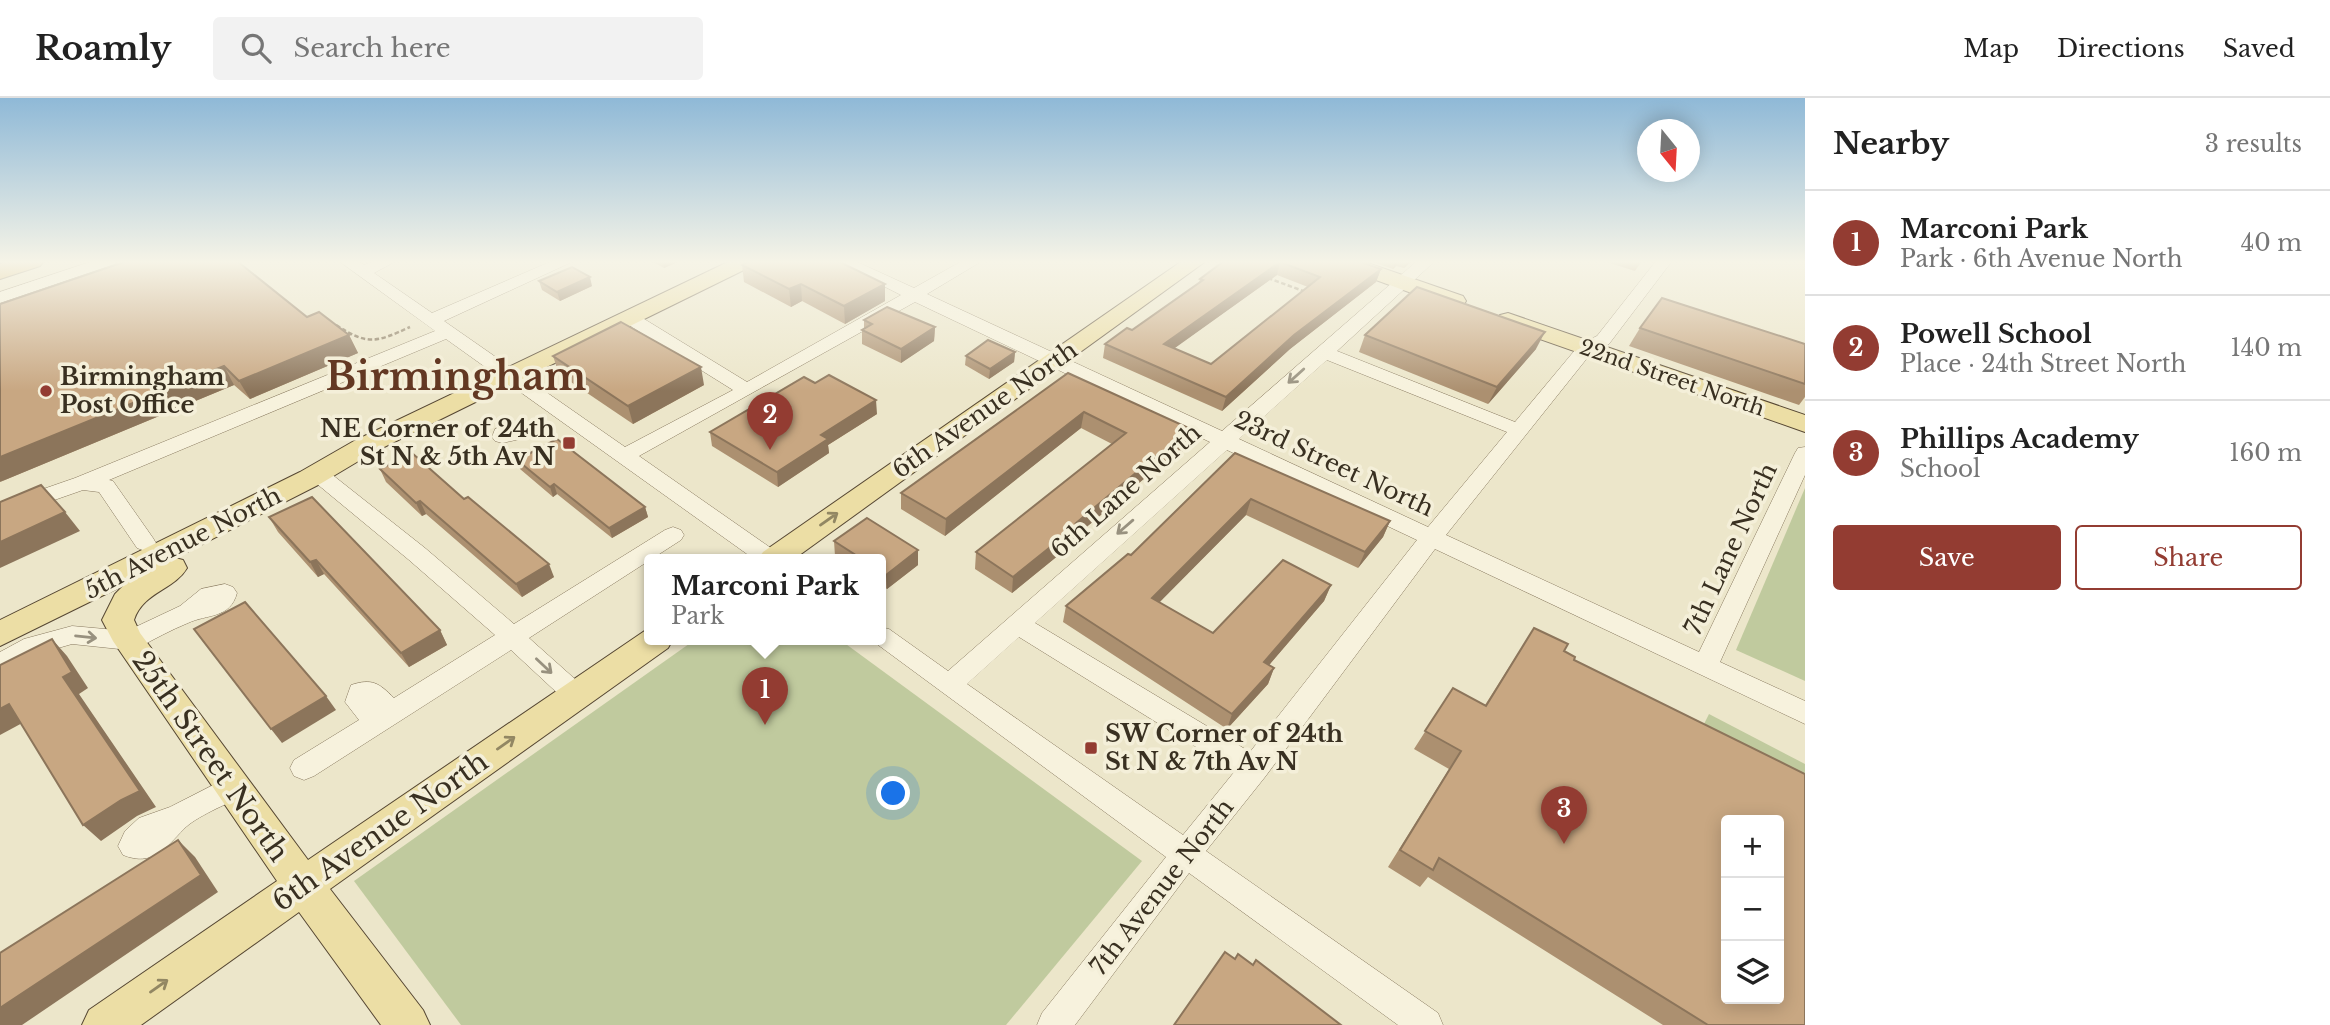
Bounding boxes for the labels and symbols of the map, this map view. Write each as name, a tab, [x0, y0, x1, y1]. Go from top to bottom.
north arrow	[1637, 119, 1700, 182]
street label: 22nd Street North	[1576, 334, 1768, 422]
street label: 6th Avenue North	[887, 335, 1083, 484]
district label: Birmingham	[326, 353, 586, 400]
place label: Birmingham Post Office	[60, 362, 225, 419]
one-way arrow	[1287, 368, 1305, 384]
marker: Birmingham Post Office	[38, 383, 54, 399]
pin: 2	[747, 392, 793, 450]
street label: 23rd Street North	[1230, 405, 1438, 522]
place label: NE Corner of 24th St N & 5th Av N	[320, 414, 555, 471]
street label: 6th Lane North	[1045, 418, 1207, 564]
marker: NE Corner of 24th St N & 5th Av N	[561, 435, 577, 451]
street label: 7th Lane North	[1678, 458, 1783, 639]
street label: 5th Avenue North	[79, 480, 286, 605]
one-way arrow	[819, 512, 838, 527]
one-way arrow	[1116, 519, 1134, 535]
one-way arrow	[74, 630, 97, 643]
street label: 25th Street North	[125, 644, 296, 868]
one-way arrow	[535, 657, 552, 674]
pin: 1	[742, 667, 788, 725]
place label: SW Corner of 24th St N & 7th Av N	[1105, 719, 1343, 776]
one-way arrow	[496, 736, 516, 750]
marker: SW Corner of 24th St N & 7th Av N	[1083, 740, 1099, 756]
street label: 6th Avenue North	[266, 744, 495, 919]
your location	[876, 776, 910, 810]
pin: 3	[1541, 786, 1587, 844]
street label: 7th Avenue North	[1084, 793, 1239, 981]
one-way arrow	[149, 978, 168, 993]

